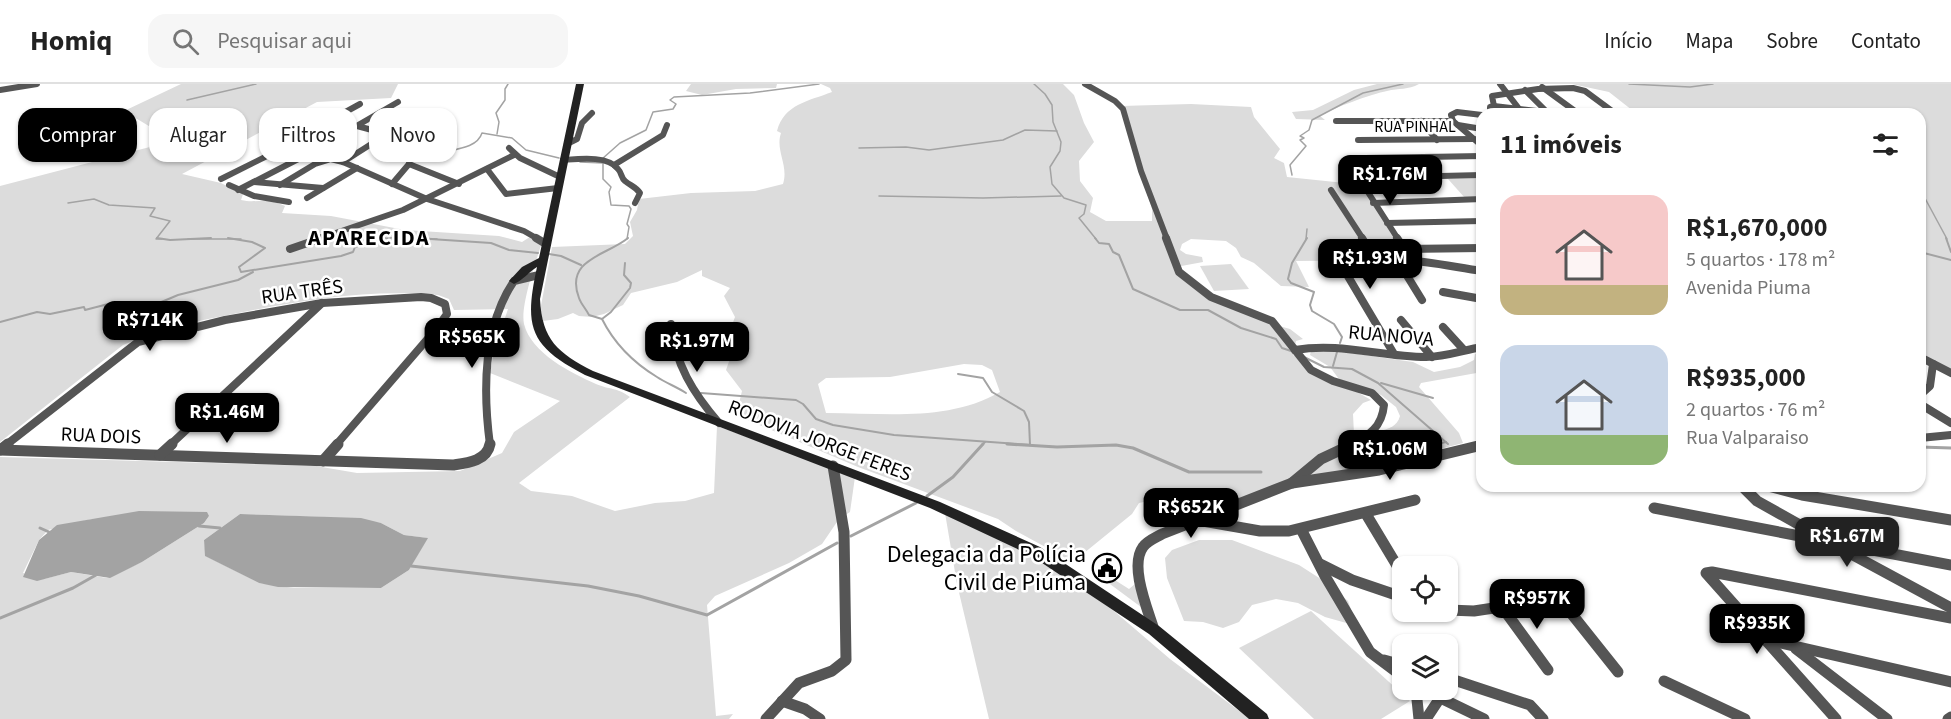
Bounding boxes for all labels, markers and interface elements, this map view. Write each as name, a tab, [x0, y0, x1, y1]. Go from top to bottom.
search box	[148, 14, 568, 68]
text: Homiq	[30, 21, 112, 61]
icon: search	[169, 25, 202, 58]
text: Pesquisar aqui	[217, 25, 352, 57]
text: Início	[1604, 26, 1652, 56]
text: Mapa	[1685, 26, 1733, 56]
text: Sobre	[1766, 26, 1818, 56]
text: Contato	[1851, 26, 1921, 56]
chip: Comprar	[18, 108, 137, 162]
chip: Alugar	[149, 108, 247, 162]
chip: Filtros	[259, 108, 357, 162]
chip: Novo	[369, 108, 457, 162]
street label: RUA PINHAL	[1374, 116, 1456, 138]
text: 11 imóveis	[1500, 126, 1622, 163]
icon: filters	[1869, 128, 1902, 161]
pin: R$1.76M	[1335, 155, 1445, 206]
text: R$1.76M	[1352, 160, 1428, 188]
text: R$1,670,000	[1686, 209, 1827, 246]
icon: home	[1548, 219, 1620, 291]
district label: APARECIDA	[307, 222, 430, 254]
pin: R$1.93M	[1315, 239, 1425, 290]
text: R$1.93M	[1332, 244, 1408, 272]
text: 5 quartos · 178 m²	[1686, 246, 1835, 274]
street label: RUA TRÊS	[260, 272, 345, 312]
text: Avenida Piuma	[1686, 274, 1811, 302]
pin: R$714K	[101, 301, 199, 352]
text: R$714K	[117, 306, 183, 334]
pin: R$565K	[423, 318, 521, 369]
street label: RUA NOVA	[1347, 318, 1435, 354]
pin: R$1.97M	[642, 322, 752, 373]
text: R$565K	[439, 323, 505, 351]
text: R$1.97M	[659, 327, 735, 355]
text: R$935,000	[1686, 359, 1806, 396]
icon: home	[1548, 369, 1620, 441]
pin: R$1.46M	[172, 393, 282, 444]
street label: RODOVIA JORGE FERES	[724, 393, 916, 489]
text: 2 quartos · 76 m²	[1686, 396, 1825, 424]
text: R$1.46M	[189, 398, 265, 426]
street label: RUA DOIS	[60, 421, 142, 451]
text: Rua Valparaiso	[1686, 424, 1809, 452]
pin: R$1.06M	[1335, 430, 1445, 481]
text: R$1.06M	[1352, 435, 1428, 463]
pin: R$652K	[1142, 488, 1240, 539]
text: R$652K	[1158, 493, 1224, 521]
pin: R$1.67M	[1792, 517, 1902, 568]
text: R$1.67M	[1809, 522, 1885, 550]
place label: Delegacia da Polícia Civil de Piúma	[887, 537, 1086, 600]
public building icon: Delegacia da Polícia Civil de Piúma	[1091, 552, 1123, 584]
map controls	[1392, 556, 1458, 700]
button: locate	[1392, 556, 1458, 622]
pin: R$957K	[1488, 579, 1586, 630]
text: R$957K	[1504, 584, 1570, 612]
pin: R$935K	[1708, 604, 1806, 655]
text: R$935K	[1724, 609, 1790, 637]
button: layers	[1392, 634, 1458, 700]

